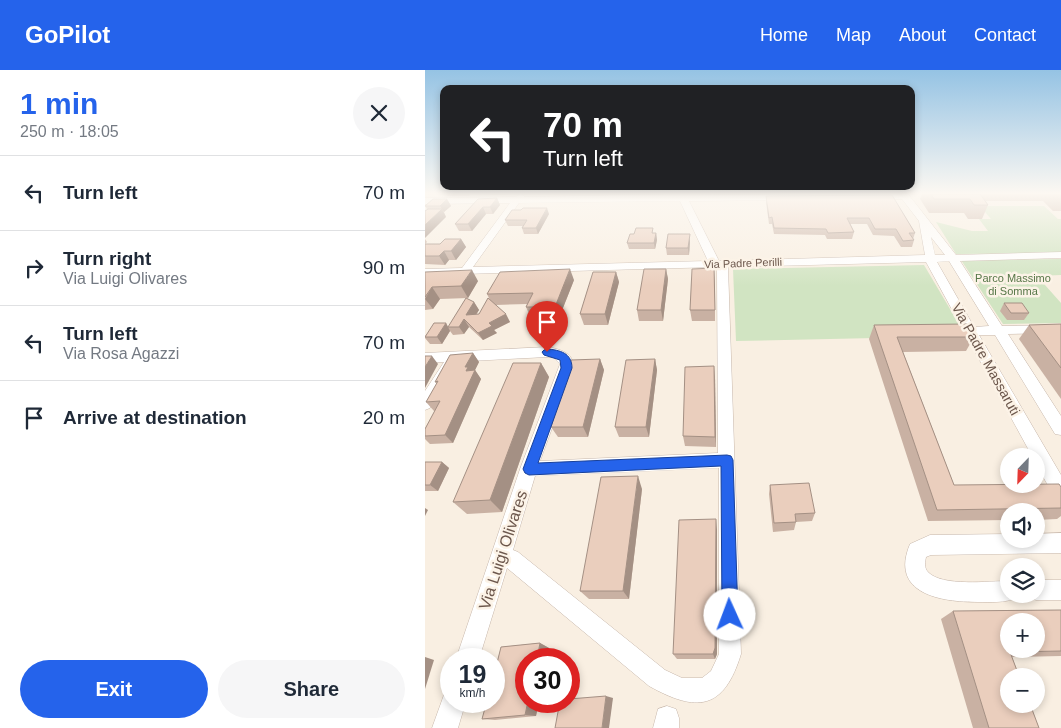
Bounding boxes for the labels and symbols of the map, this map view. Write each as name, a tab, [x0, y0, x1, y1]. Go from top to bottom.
street label: Via Padre Perilli	[704, 256, 782, 270]
park label: Parco Massimo di Somma	[975, 272, 1051, 297]
street label: Via Padre Massaruti	[949, 300, 1023, 418]
pin	[526, 301, 568, 352]
north arrow	[1000, 448, 1045, 492]
street label: Via Luigi Olivares	[476, 488, 530, 612]
position arrow	[703, 588, 755, 640]
speed limit sign: 30	[515, 648, 580, 713]

